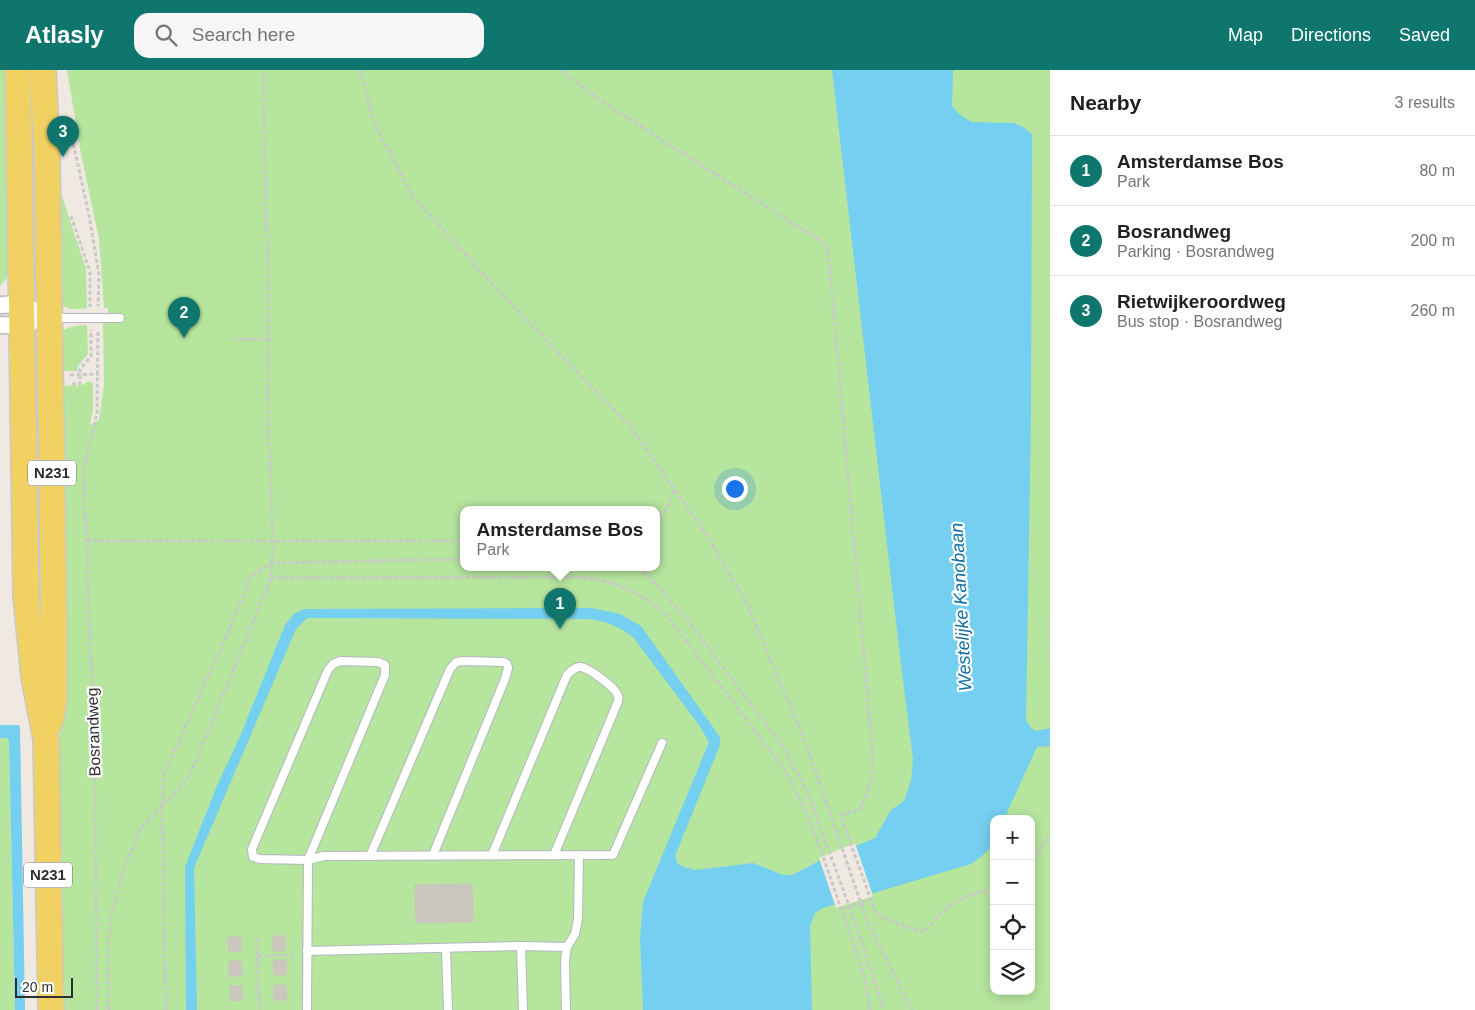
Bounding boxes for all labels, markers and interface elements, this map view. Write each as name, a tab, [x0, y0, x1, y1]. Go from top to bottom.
search box	[134, 13, 484, 58]
text: Atlasly	[25, 21, 104, 48]
icon: search	[152, 21, 180, 49]
text: Search here	[192, 24, 295, 45]
text: Map	[1228, 25, 1263, 45]
text: Directions	[1291, 25, 1371, 45]
text: Saved	[1399, 25, 1450, 45]
text: Nearby	[1070, 91, 1141, 114]
text: 3 results	[1395, 94, 1455, 111]
pin: 3	[47, 116, 79, 157]
text: Amsterdamse Bos	[1117, 151, 1284, 172]
text: 1	[1082, 162, 1090, 179]
text: 80 m	[1419, 162, 1455, 179]
text: Park	[1117, 173, 1150, 190]
text: Bosrandweg	[1117, 221, 1231, 242]
text: 2	[1082, 232, 1090, 249]
text: 200 m	[1411, 232, 1455, 249]
text: Parking · Bosrandweg	[1117, 243, 1274, 260]
text: Rietwijkeroordweg	[1117, 291, 1286, 312]
pin: 2	[168, 297, 200, 338]
text: 3	[1082, 302, 1090, 319]
text: 260 m	[1411, 302, 1455, 319]
text: Bus stop · Bosrandweg	[1117, 313, 1282, 330]
road number: N231	[28, 460, 76, 486]
your location	[722, 476, 748, 502]
popup	[460, 506, 660, 571]
text: Amsterdamse Bos	[477, 519, 643, 540]
water label: Westelijke Kanobaan	[947, 522, 975, 692]
text: Park	[477, 541, 509, 558]
pin: 1	[544, 588, 576, 629]
street label: Bosrandweg	[83, 687, 104, 777]
map controls	[990, 815, 1035, 995]
button: +	[990, 815, 1035, 860]
button: −	[990, 860, 1035, 905]
road number: N231	[24, 862, 72, 888]
button: locate	[990, 905, 1035, 950]
button: layers	[990, 950, 1035, 995]
scale bar	[15, 975, 72, 998]
text: 20 m	[22, 979, 53, 995]

